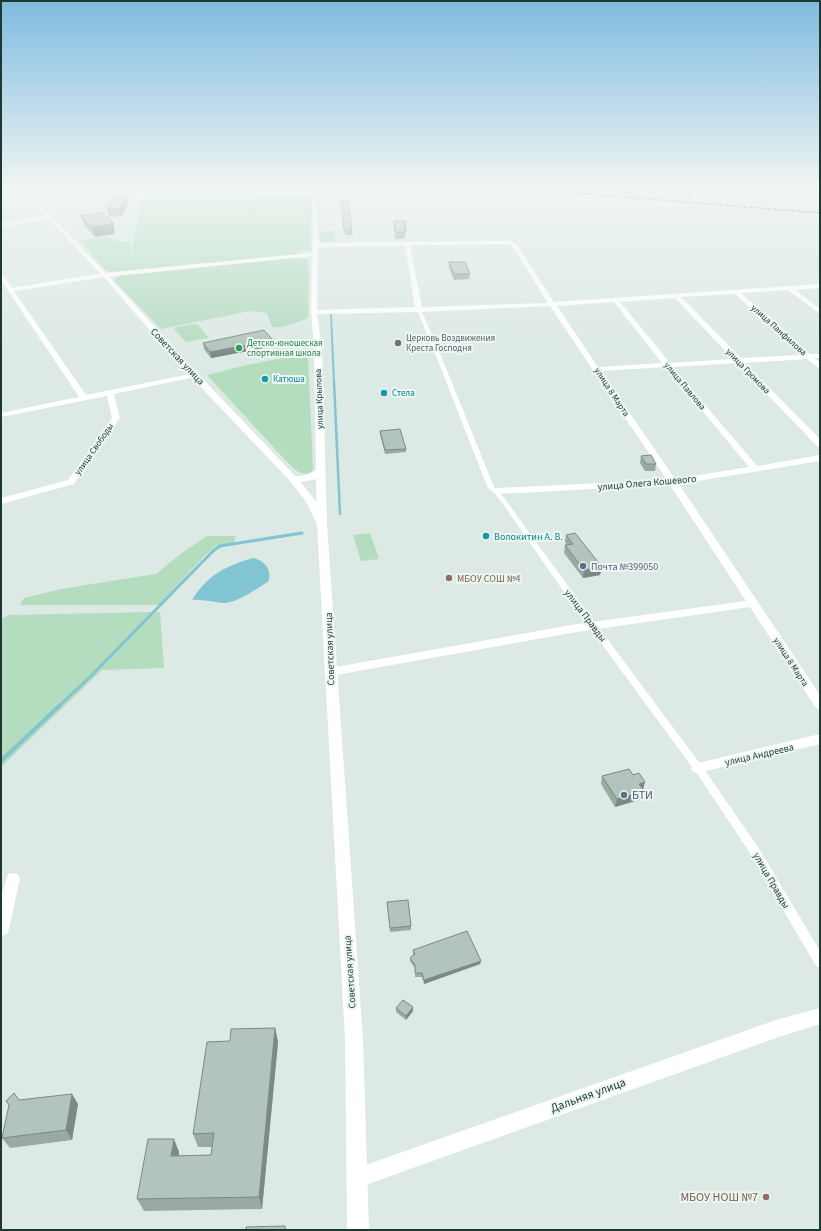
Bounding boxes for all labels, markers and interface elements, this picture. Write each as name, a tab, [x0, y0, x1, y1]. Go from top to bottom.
street label: улица Панфилова	[748, 302, 809, 359]
street label: Советская улица	[147, 325, 207, 388]
place label: Церковь Воздвижения Креста Господня	[406, 332, 495, 355]
place label: Детско-юношеская спортивная школа	[247, 337, 323, 360]
marker: Церковь Воздвижения Креста Господня	[393, 338, 403, 348]
marker: Детско-юношеская спортивная школа	[234, 343, 244, 353]
street label: улица Громова	[723, 346, 773, 397]
street label: улица Павлова	[661, 360, 709, 413]
street label: улица 8 Марта	[591, 365, 632, 419]
street label: улица Крылова	[312, 369, 327, 429]
place label: Катюша	[273, 373, 305, 386]
marker: Катюша	[260, 374, 270, 384]
place label: Стела	[392, 387, 415, 400]
marker: Стела	[379, 388, 389, 398]
street label: улица Свободы	[72, 421, 117, 478]
street label: улица Олега Кошевого	[597, 472, 697, 494]
place label: Волокитин А. В.	[494, 530, 563, 544]
marker: Волокитин А. В.	[481, 531, 491, 541]
place label: Почта №399050	[591, 560, 658, 574]
marker: Почта №399050	[578, 561, 588, 571]
place label: МБОУ СОШ №4	[457, 572, 521, 586]
marker: МБОУ СОШ №4	[444, 573, 454, 583]
street label: улица Правды	[561, 587, 610, 645]
street label: Советская улица	[322, 612, 338, 686]
street label: улица 8 Марта	[770, 635, 811, 689]
street label: улица Андреева	[723, 740, 795, 770]
place label: БТИ	[632, 787, 653, 804]
marker: БТИ	[619, 790, 629, 800]
street label: улица Правды	[750, 850, 793, 911]
street label: Советская улица	[340, 935, 360, 1009]
street label: Дальняя улица	[548, 1074, 628, 1117]
place label: МБОУ НОШ №7	[680, 1189, 758, 1206]
marker: МБОУ НОШ №7	[761, 1192, 771, 1202]

